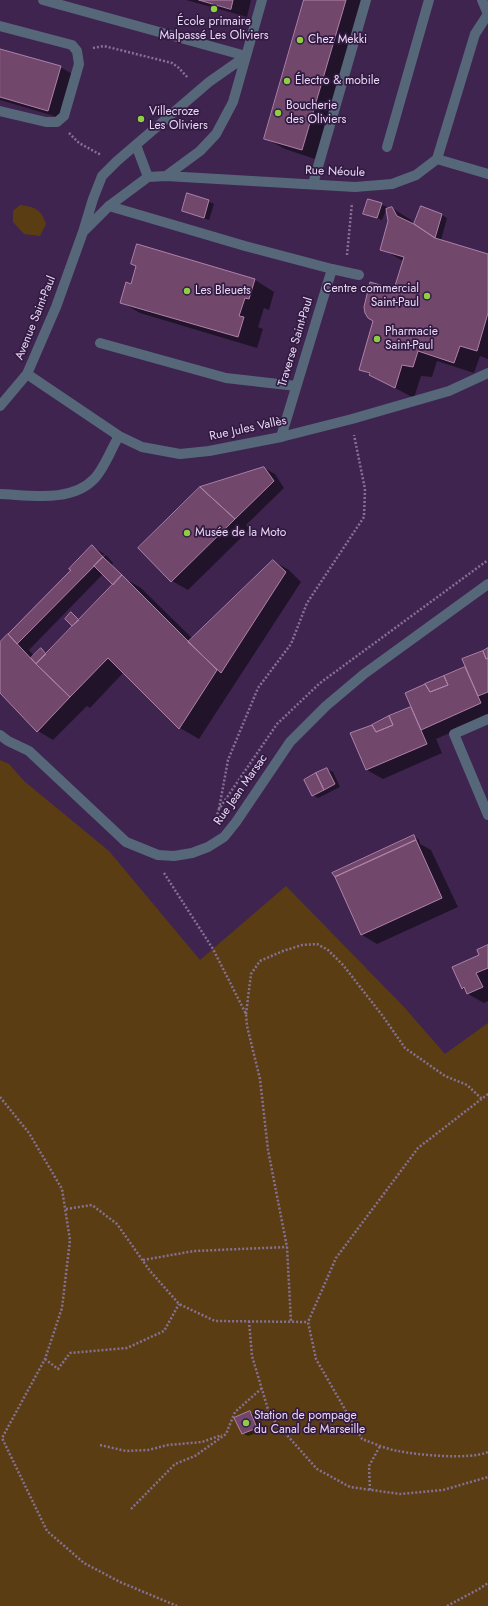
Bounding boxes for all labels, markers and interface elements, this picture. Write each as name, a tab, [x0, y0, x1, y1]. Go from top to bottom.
marker: École primaire Malpassé Les Oliviers	[209, 4, 219, 14]
place label: École primaire Malpassé Les Oliviers	[159, 15, 269, 43]
place label: Chez Mekki	[308, 33, 367, 47]
marker: Chez Mekki	[295, 35, 305, 45]
place label: Électro & mobile	[295, 74, 380, 88]
marker: Électro & mobile	[282, 76, 292, 86]
place label: Boucherie des Oliviers	[286, 99, 346, 127]
place label: Villecroze Les Oliviers	[149, 105, 208, 133]
marker: Boucherie des Oliviers	[273, 108, 283, 118]
marker: Villecroze Les Oliviers	[136, 114, 146, 124]
street label: Rue Néoule	[305, 164, 365, 180]
street label: Avenue Saint-Paul	[13, 274, 59, 362]
place label: Centre commercial Saint-Paul	[323, 282, 419, 310]
place label: Les Bleuets	[195, 284, 251, 298]
marker: Les Bleuets	[182, 286, 192, 296]
marker: Centre commercial Saint-Paul	[422, 291, 432, 301]
street label: Traverse Saint-Paul	[276, 296, 316, 388]
place label: Pharmacie Saint-Paul	[385, 325, 438, 353]
marker: Pharmacie Saint-Paul	[372, 334, 382, 344]
street label: Rue Jules Vallès	[208, 414, 288, 444]
place label: Musée de la Moto	[195, 526, 286, 540]
marker: Musée de la Moto	[182, 528, 192, 538]
street label: Rue Jean Marsac	[211, 752, 271, 828]
place label: Station de pompage du Canal de Marseille	[254, 1409, 365, 1437]
marker: Station de pompage du Canal de Marseille	[241, 1418, 251, 1428]

